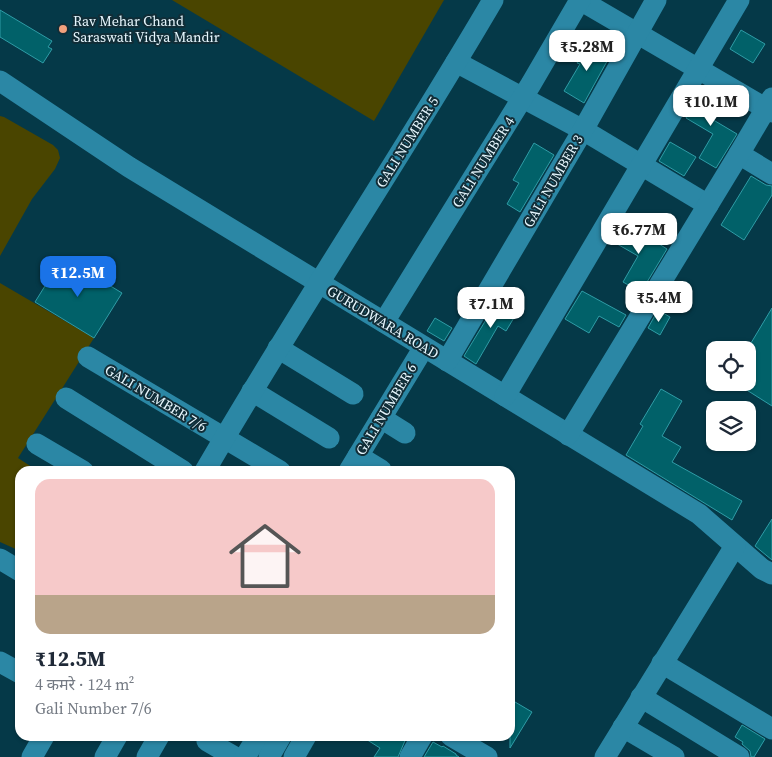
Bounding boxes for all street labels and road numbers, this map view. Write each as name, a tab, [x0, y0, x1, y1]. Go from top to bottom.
street label: GALI NUMBER 5	[371, 93, 443, 191]
street label: GALI NUMBER 4	[447, 113, 519, 211]
street label: GALI NUMBER 3	[518, 131, 588, 231]
street label: GURUDWARA ROAD	[323, 281, 443, 363]
street label: GALI NUMBER 6	[351, 359, 421, 459]
street label: GALI NUMBER 7/6	[101, 360, 211, 436]

